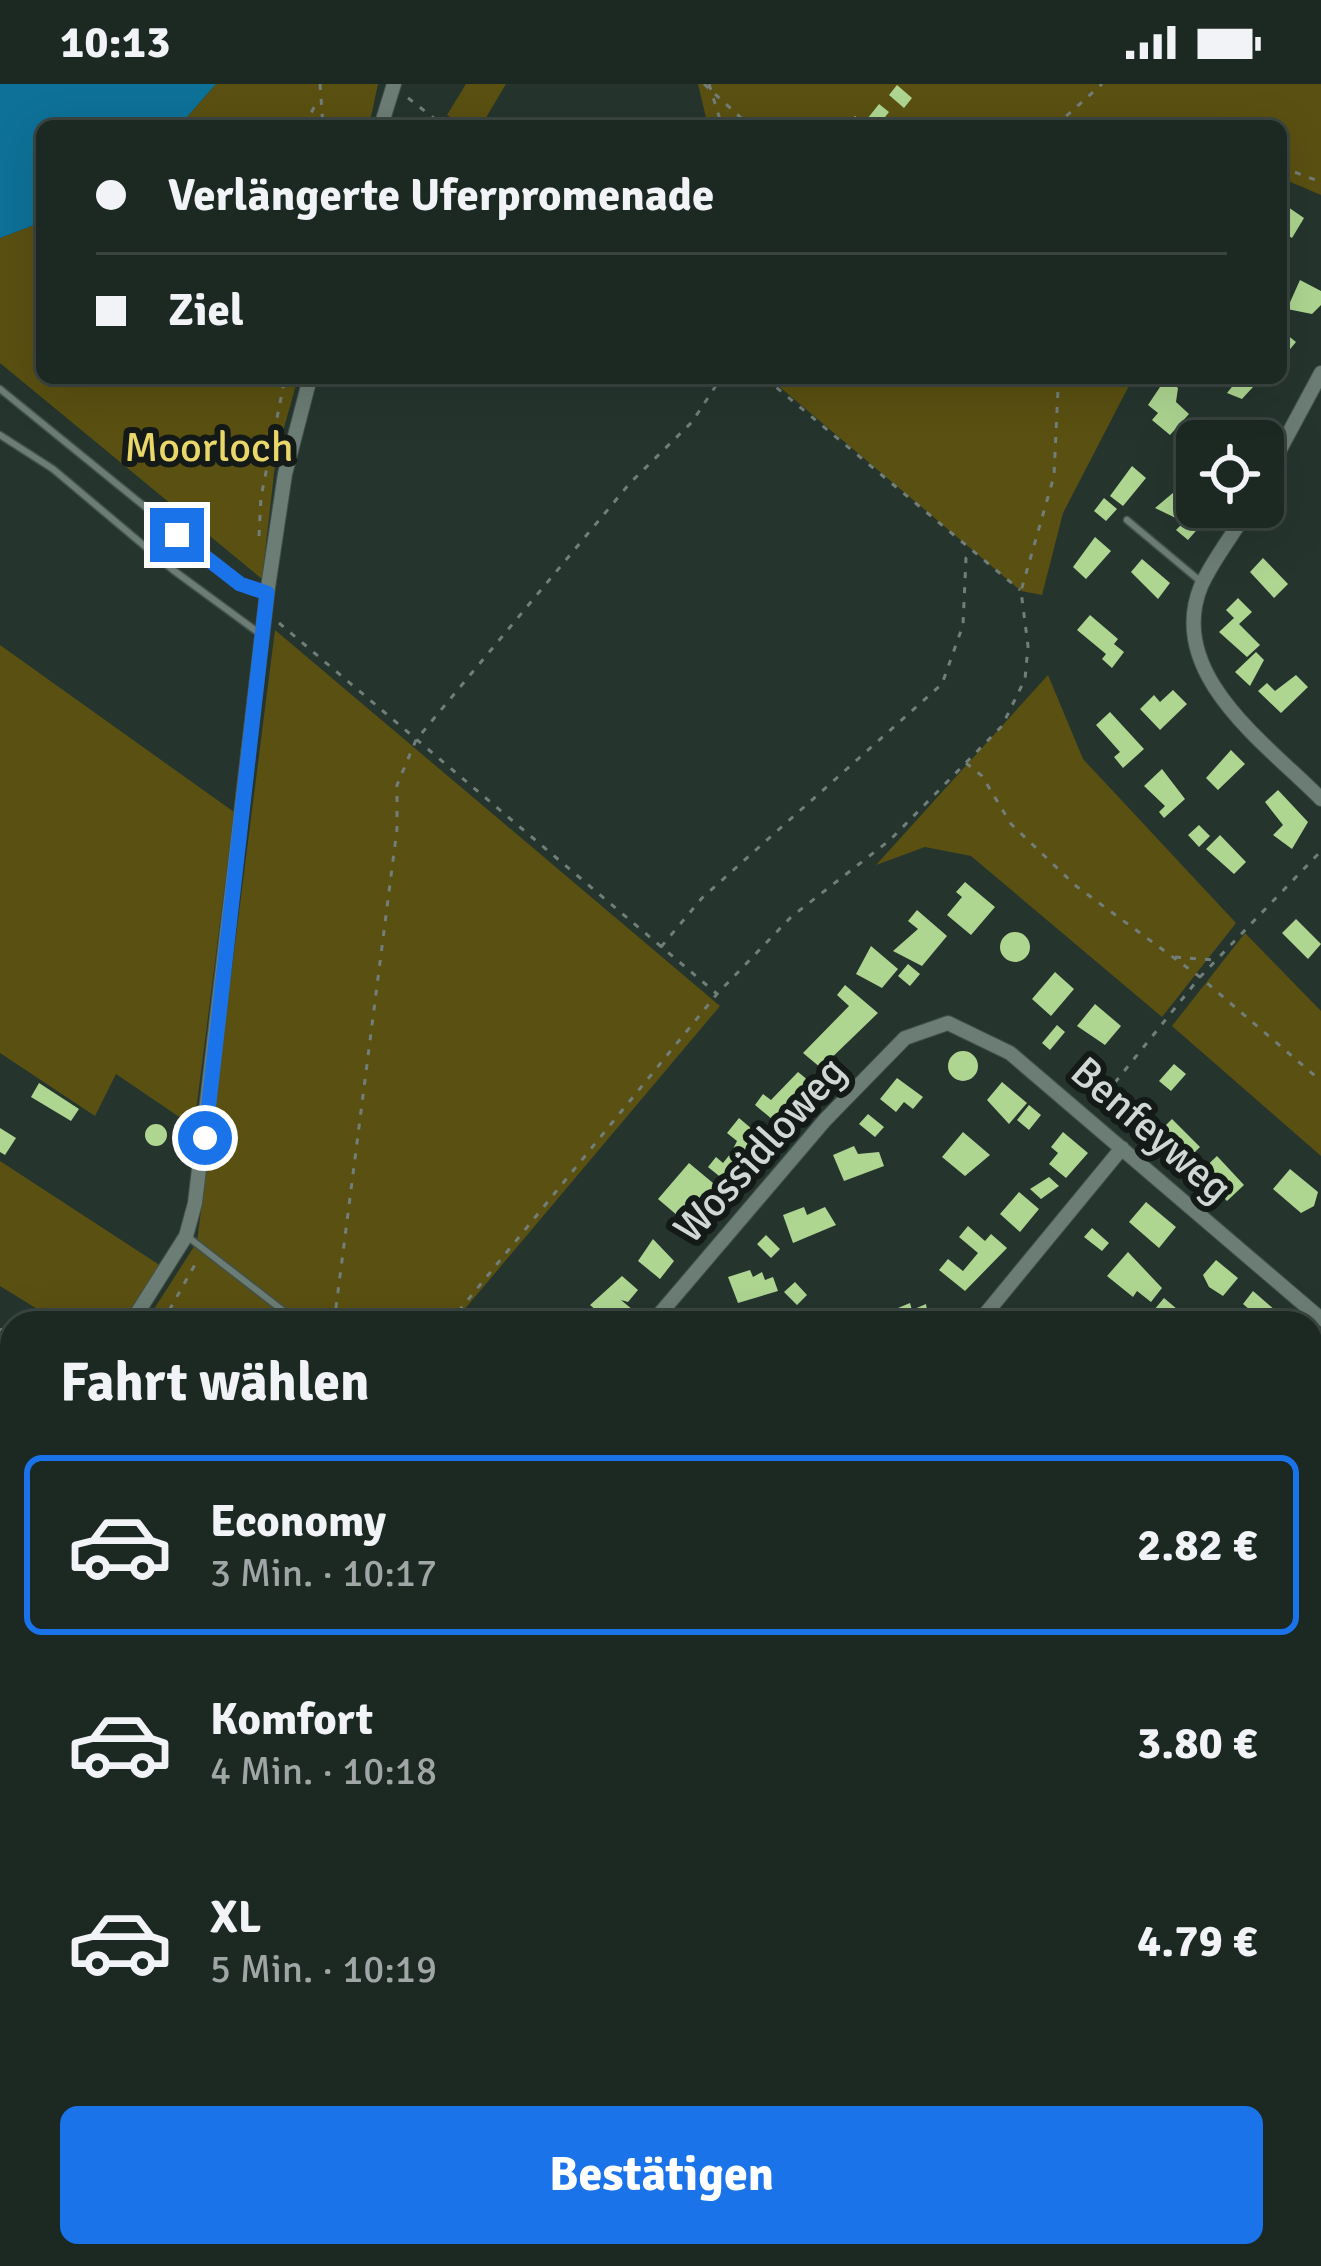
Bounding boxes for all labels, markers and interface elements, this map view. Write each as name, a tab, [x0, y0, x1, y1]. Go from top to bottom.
text: 10:13	[60, 15, 170, 70]
text: Verlängerte Uferpromenade	[168, 168, 714, 223]
text: Ziel	[168, 283, 244, 338]
map controls	[1176, 420, 1284, 528]
button: locate	[1176, 420, 1284, 528]
park label: Moorloch	[124, 422, 294, 473]
route end	[150, 508, 204, 562]
street label: Wossidloweg	[663, 1046, 857, 1254]
street label: Benfeyweg	[1060, 1046, 1242, 1214]
route start	[178, 1111, 232, 1165]
text: Fahrt wählen	[60, 1349, 370, 1416]
icon: car	[66, 1491, 174, 1599]
text: Economy	[210, 1494, 386, 1549]
text: 2.82 €	[1137, 1518, 1257, 1573]
text: 3 Min. · 10:17	[210, 1549, 437, 1597]
icon: car	[66, 1689, 174, 1797]
text: Komfort	[210, 1692, 373, 1747]
text: 3.80 €	[1137, 1716, 1257, 1771]
text: 4 Min. · 10:18	[210, 1747, 437, 1795]
icon: car	[66, 1887, 174, 1995]
text: XL	[210, 1890, 261, 1945]
text: 4.79 €	[1137, 1914, 1257, 1969]
text: 5 Min. · 10:19	[210, 1945, 437, 1993]
button: Bestätigen	[60, 2106, 1263, 2244]

